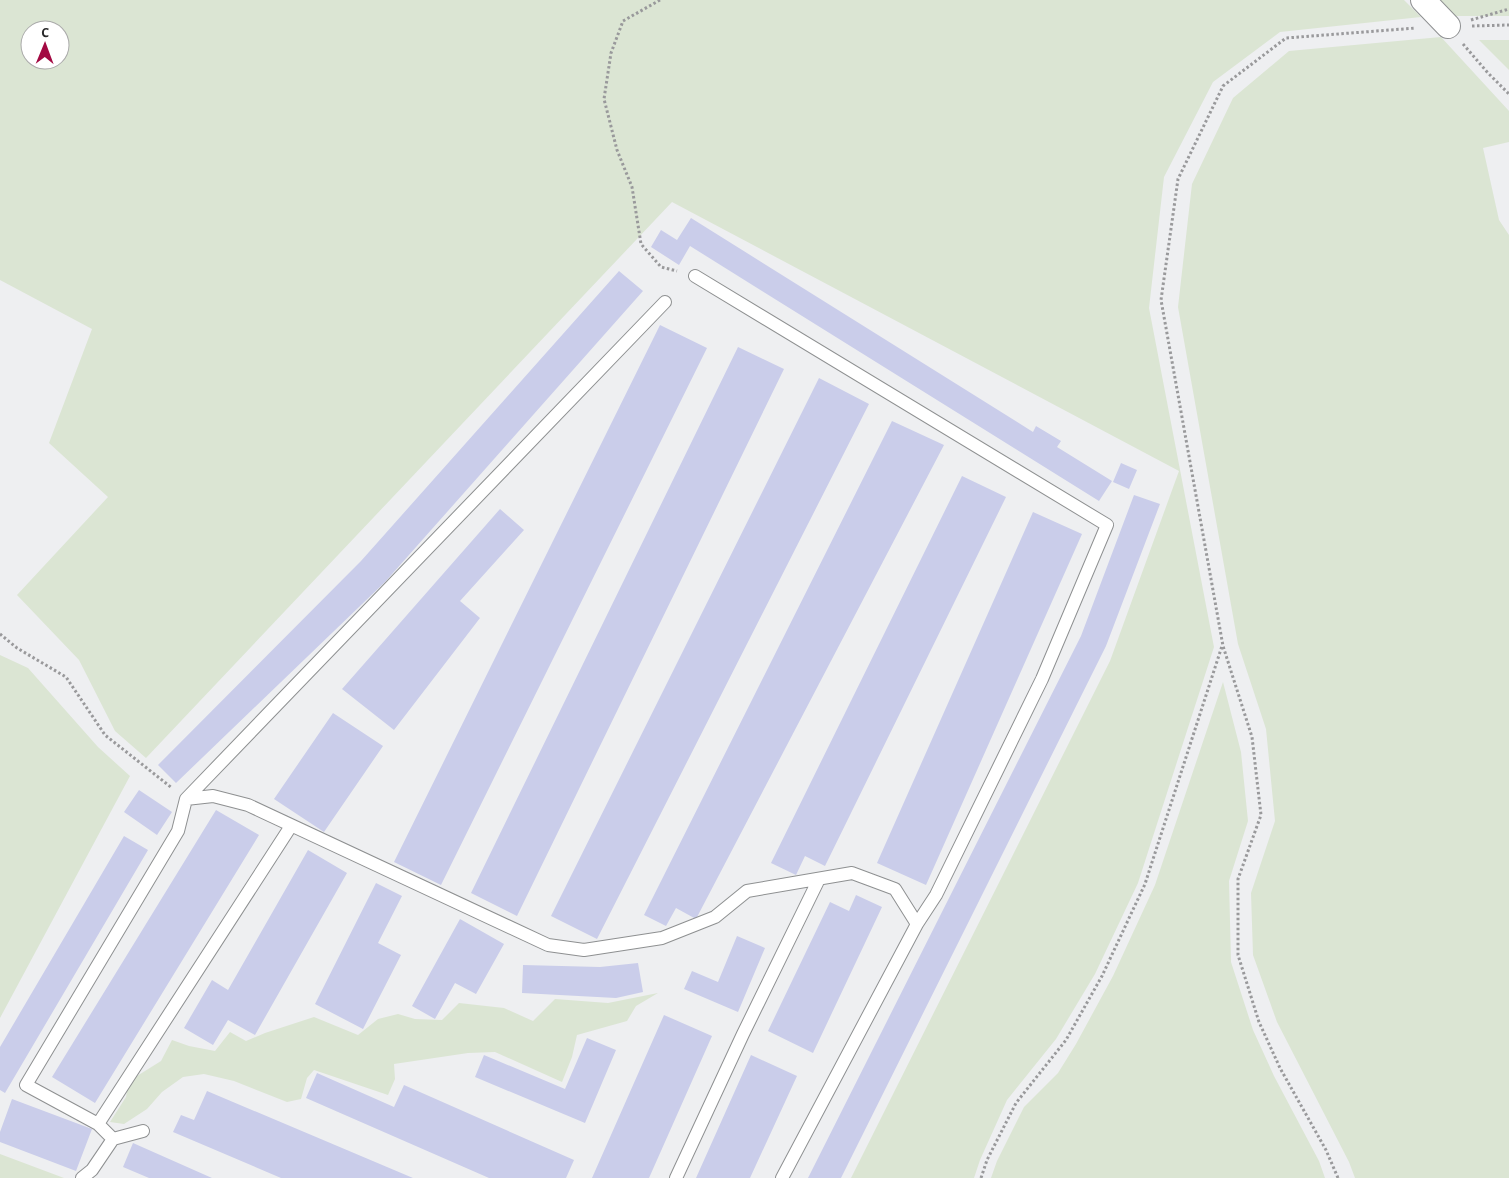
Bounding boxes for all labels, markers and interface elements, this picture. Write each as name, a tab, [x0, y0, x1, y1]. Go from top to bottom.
north arrow	[20, 20, 70, 70]
text: С	[41, 26, 49, 40]

